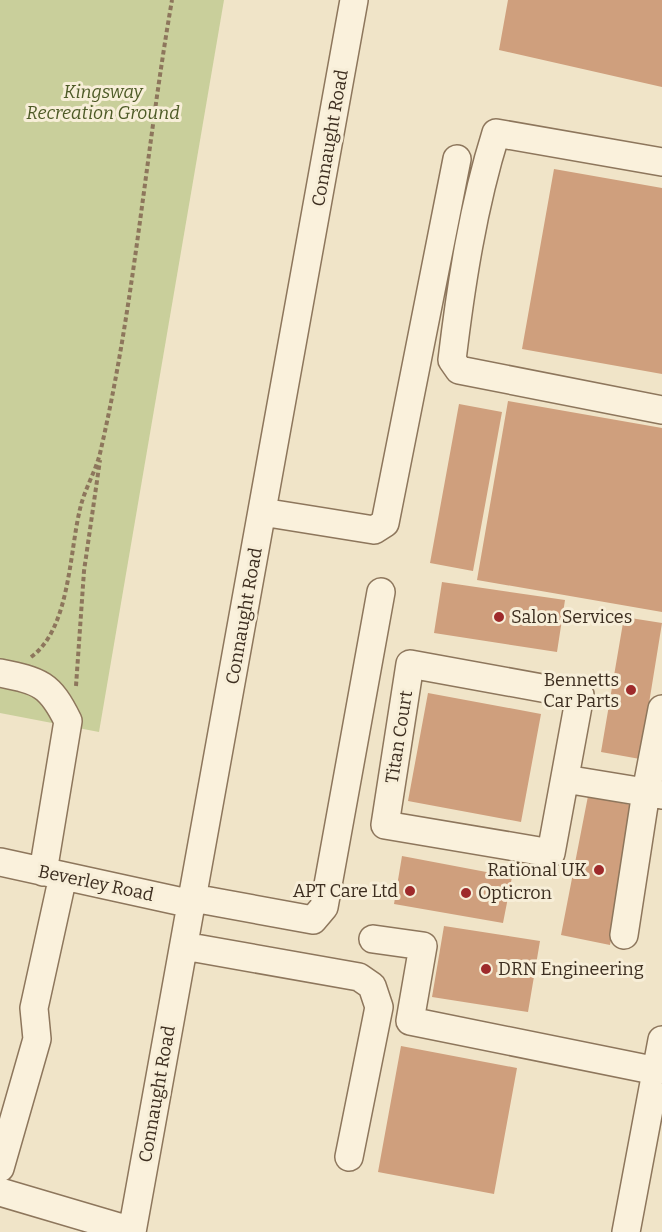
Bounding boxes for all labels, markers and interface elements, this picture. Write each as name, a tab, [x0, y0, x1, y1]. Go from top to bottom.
street label: Connaught Road	[307, 67, 353, 208]
park label: Kingsway Recreation Ground	[26, 81, 180, 124]
street label: Connaught Road	[221, 545, 267, 686]
place label: Salon Services	[511, 606, 632, 628]
marker: Salon Services	[492, 610, 506, 624]
place label: Bennetts Car Parts	[543, 669, 619, 712]
marker: Bennetts Car Parts	[624, 683, 638, 697]
street label: Titan Court	[381, 689, 417, 785]
place label: Rational UK	[487, 859, 587, 881]
street label: Beverley Road	[36, 860, 156, 906]
marker: Rational UK	[592, 863, 606, 877]
place label: APT Care Ltd	[293, 880, 398, 902]
place label: Opticron	[478, 882, 553, 904]
marker: APT Care Ltd	[403, 884, 417, 898]
marker: Opticron	[459, 886, 473, 900]
place label: DRN Engineering	[498, 958, 644, 980]
marker: DRN Engineering	[479, 962, 493, 976]
street label: Connaught Road	[134, 1023, 180, 1164]

